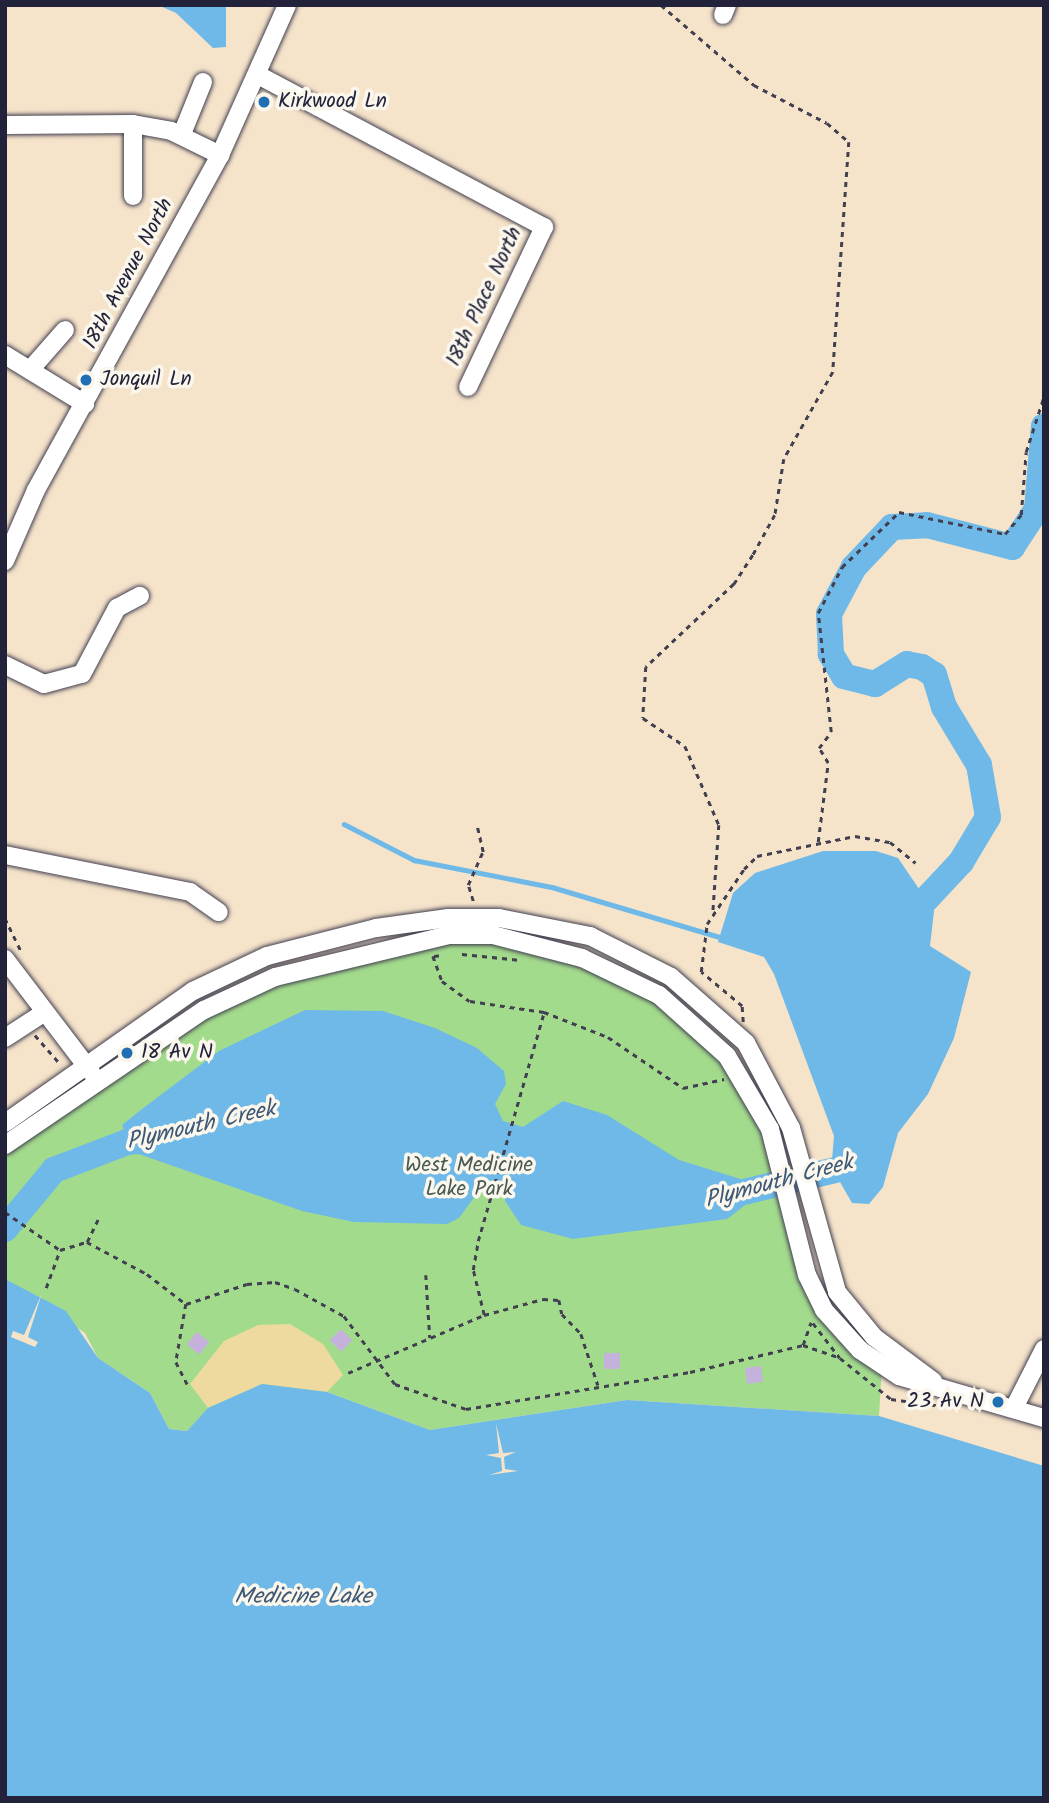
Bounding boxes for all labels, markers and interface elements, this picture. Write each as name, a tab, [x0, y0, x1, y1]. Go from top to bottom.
place label: Kirkwood Ln	[278, 89, 387, 115]
marker: Kirkwood Ln	[256, 94, 272, 110]
street label: 18th Avenue North	[79, 194, 179, 354]
street label: 18th Place North	[442, 223, 528, 371]
place label: Jonquil Ln	[100, 367, 192, 393]
marker: Jonquil Ln	[78, 372, 94, 388]
place label: 18 Av N	[141, 1040, 213, 1066]
marker: 18 Av N	[119, 1045, 135, 1061]
water label: Plymouth Creek	[124, 1095, 278, 1157]
water label: Plymouth Creek	[702, 1149, 856, 1215]
park label: West Medicine Lake Park	[405, 1153, 533, 1203]
place label: 23 Av N	[907, 1389, 984, 1415]
marker: 23 Av N	[990, 1394, 1006, 1410]
water label: Medicine Lake	[234, 1583, 372, 1611]

